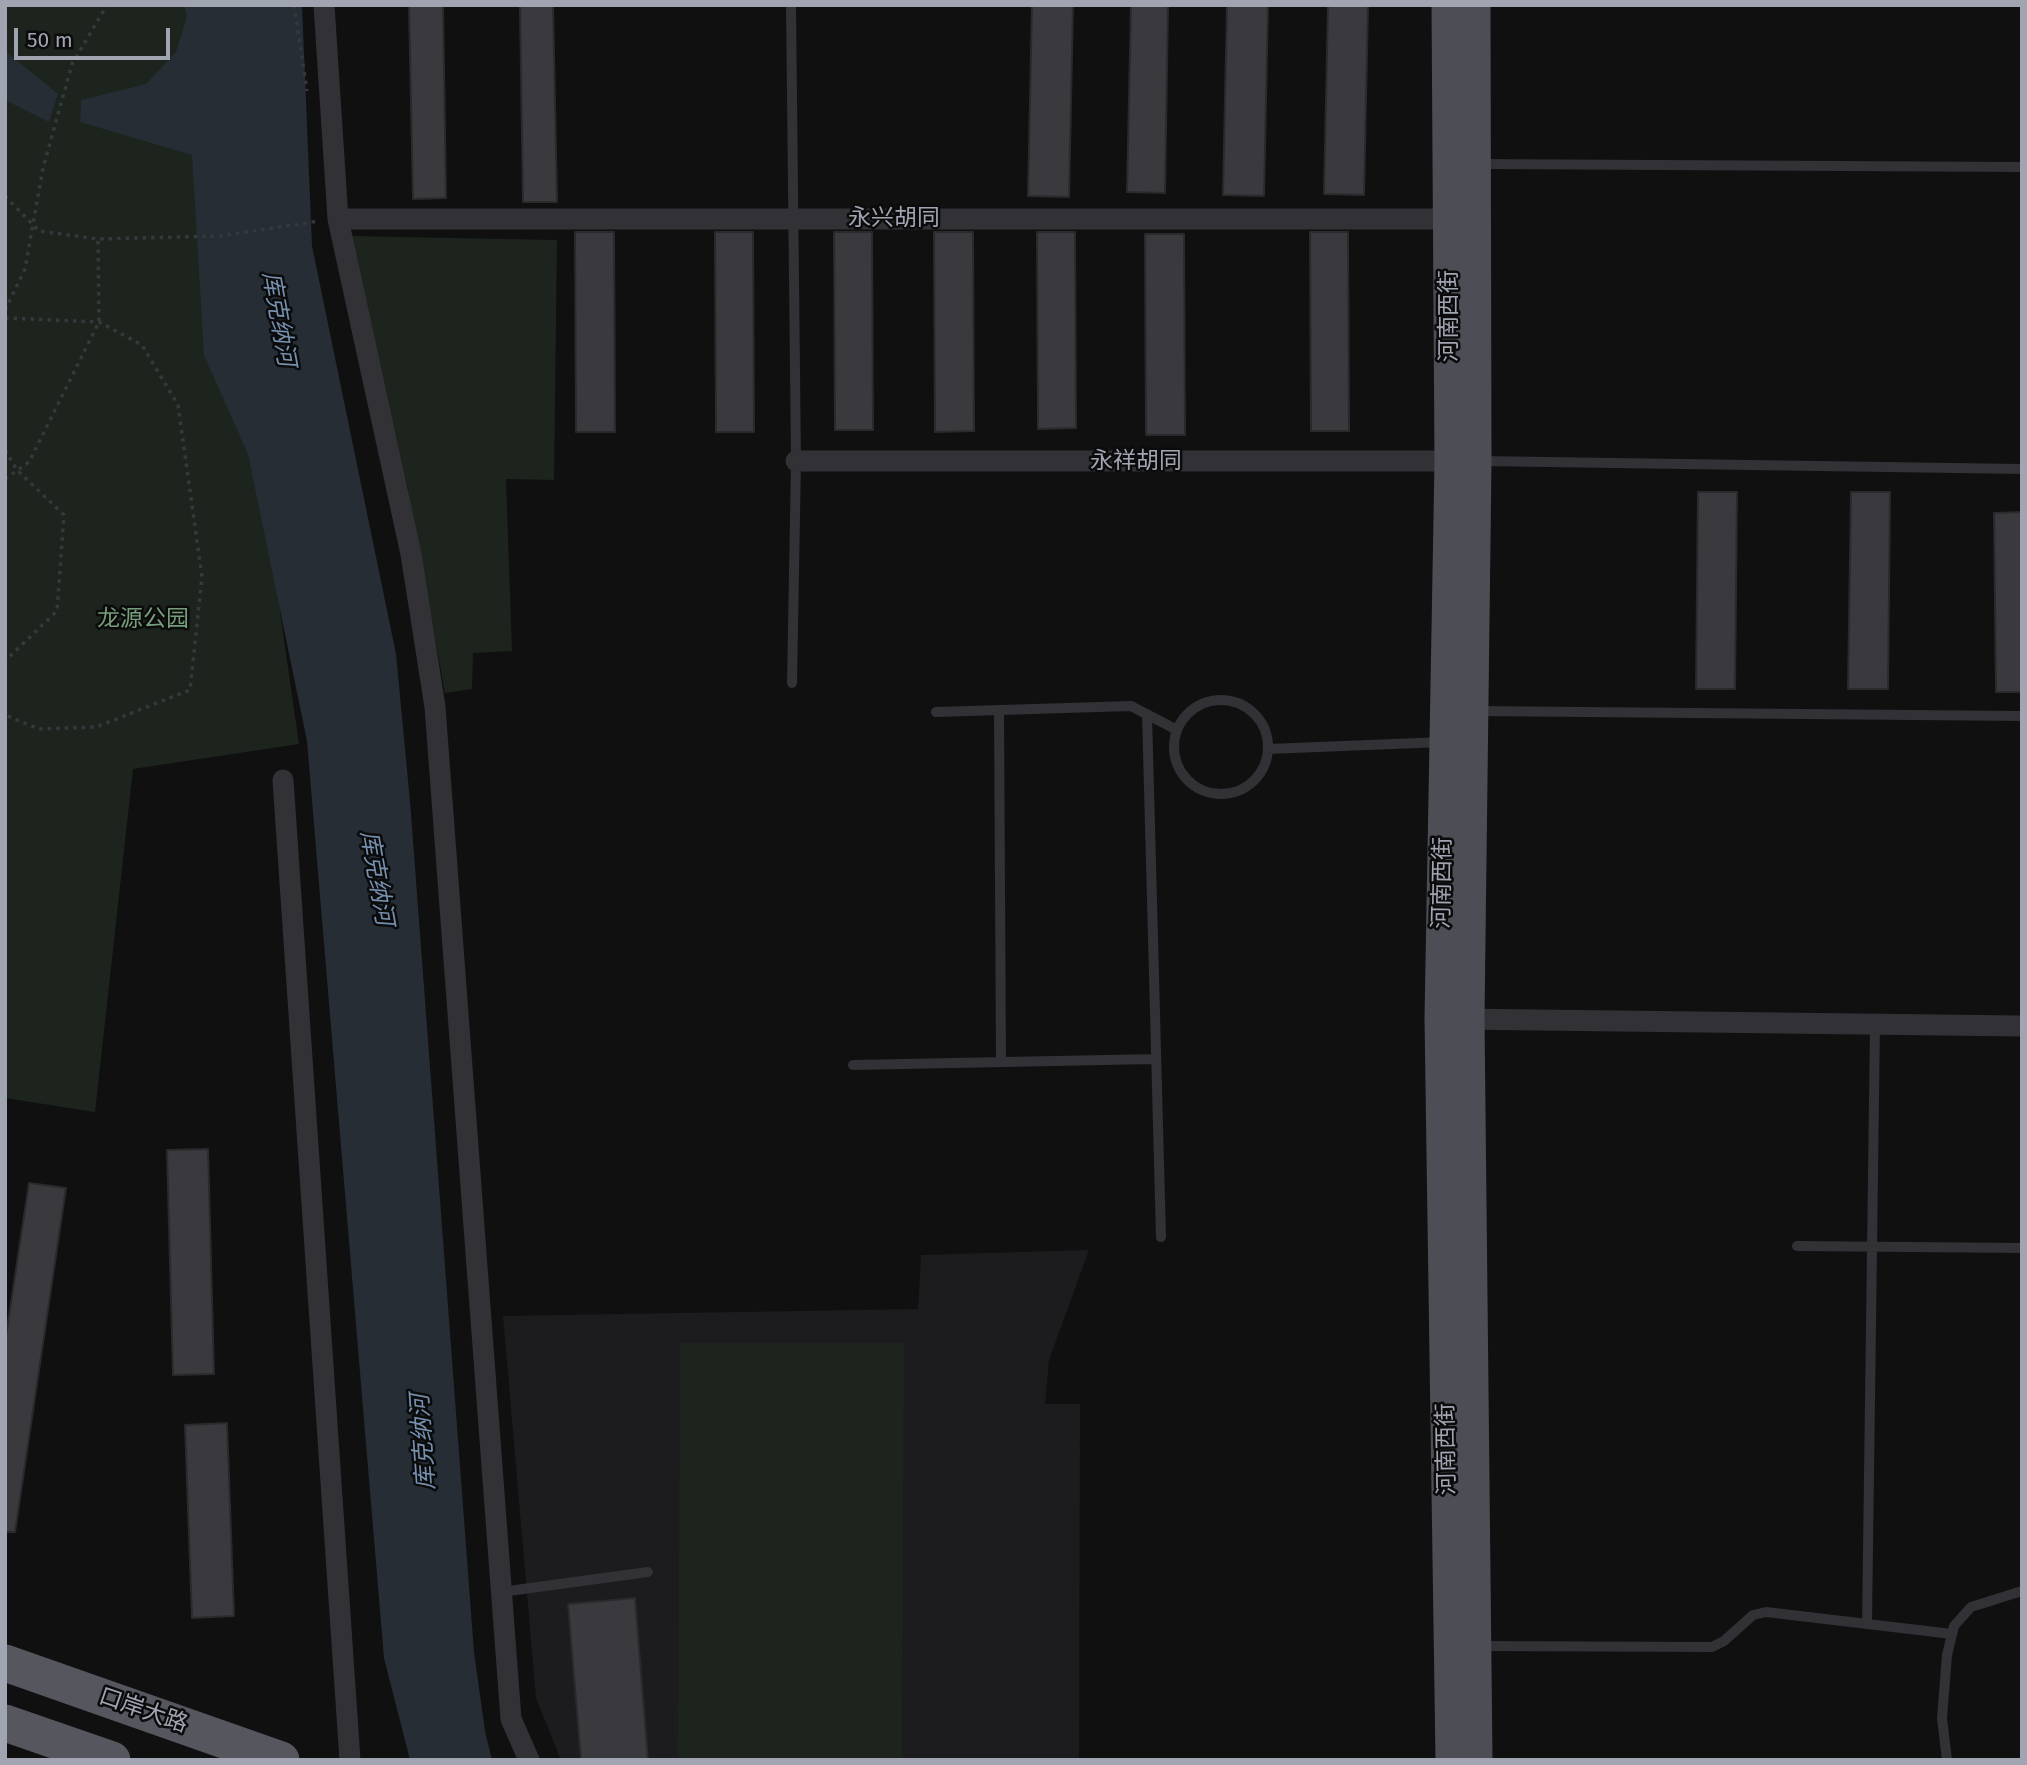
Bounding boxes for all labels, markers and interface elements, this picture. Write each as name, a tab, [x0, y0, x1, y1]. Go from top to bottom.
scale bar	[18, 14, 173, 58]
text: 50 m	[27, 27, 73, 53]
street label: 永兴胡同	[848, 205, 940, 233]
water label: 库克纳河	[255, 269, 301, 369]
street label: 河南西街	[1436, 270, 1464, 362]
street label: 永祥胡同	[1090, 448, 1182, 476]
park label: 龙源公园	[97, 606, 189, 634]
water label: 库克纳河	[353, 828, 399, 928]
street label: 河南西街	[1428, 837, 1458, 929]
water label: 库克纳河	[406, 1393, 442, 1491]
street label: 河南西街	[1432, 1403, 1462, 1495]
street label: 口岸大路	[95, 1683, 191, 1739]

